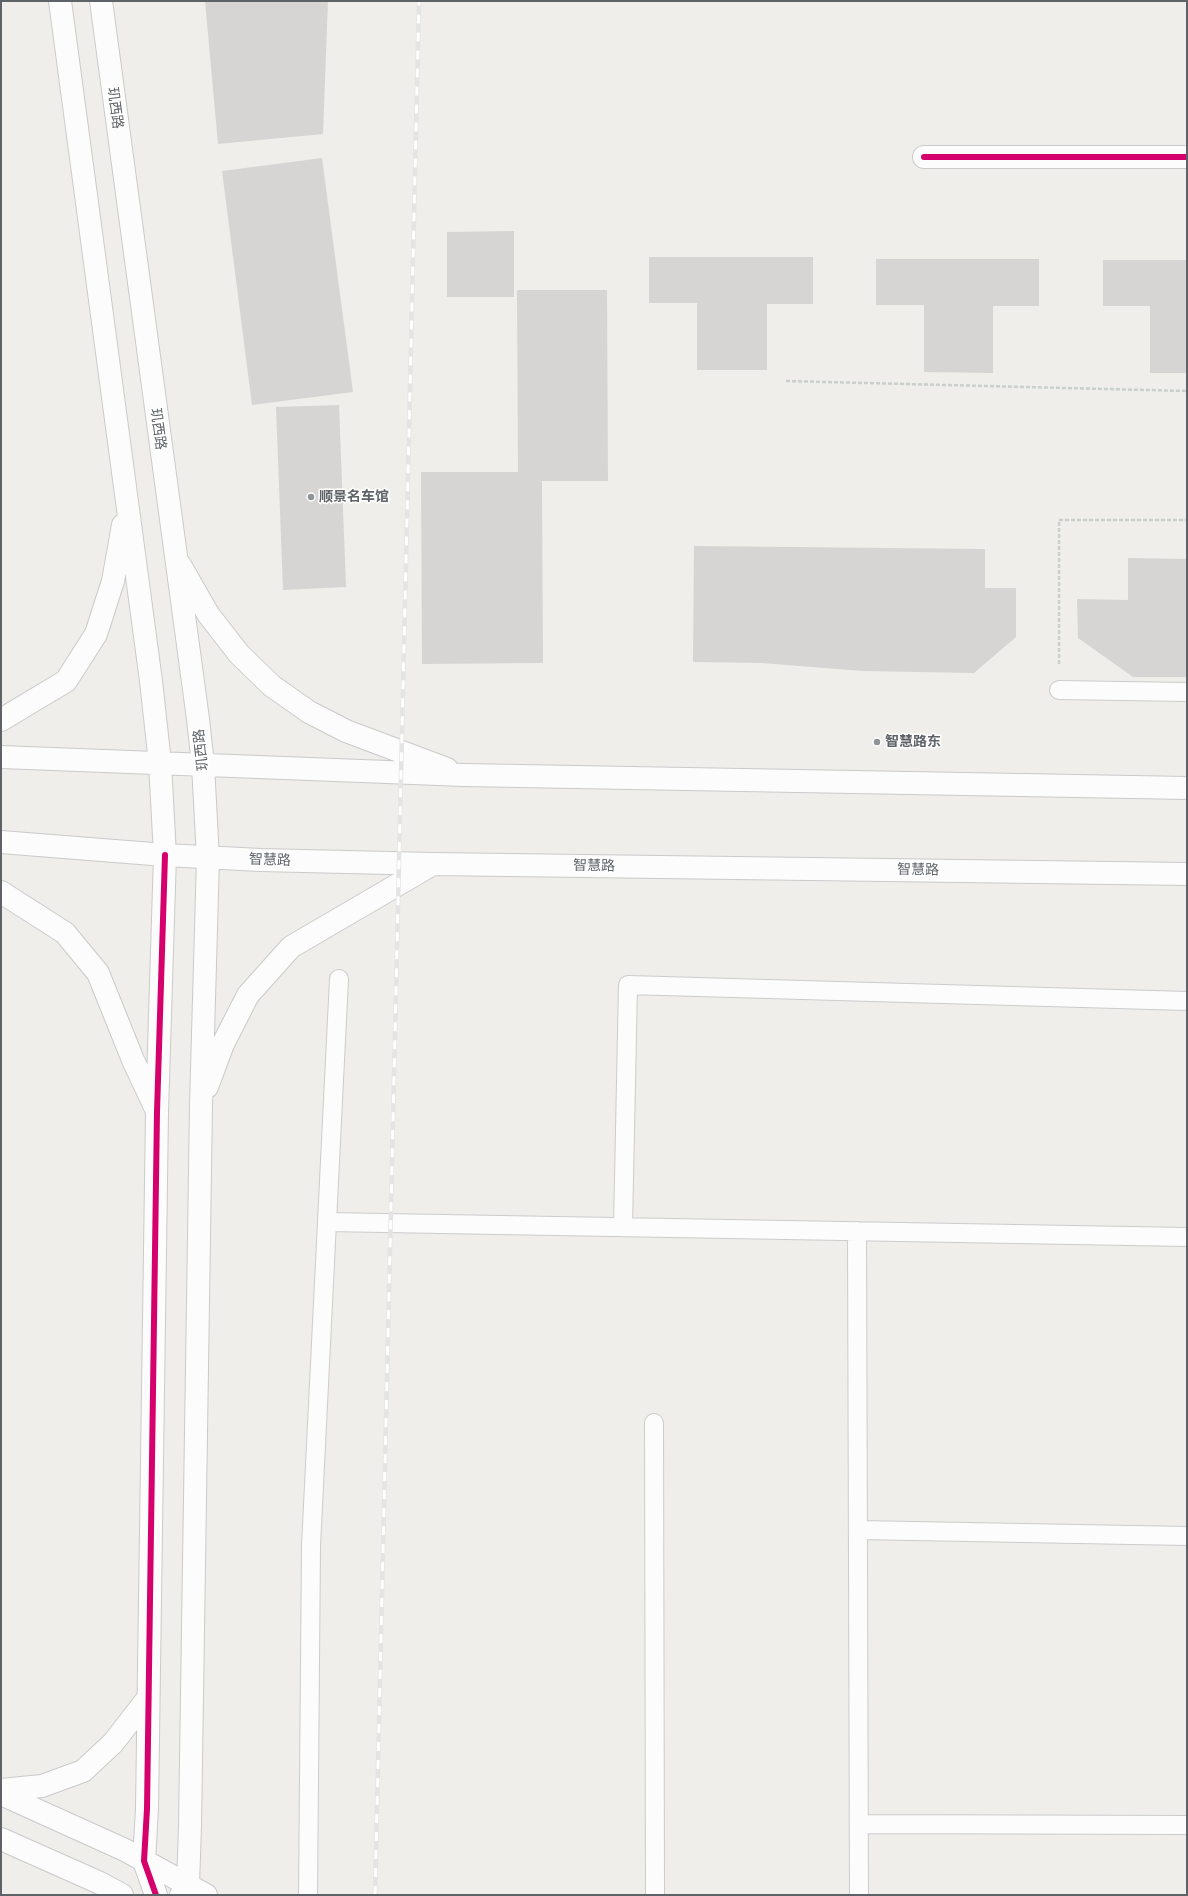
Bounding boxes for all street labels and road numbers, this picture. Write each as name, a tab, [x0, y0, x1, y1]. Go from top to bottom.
street label: 玑西路	[104, 86, 126, 130]
street label: 玑西路	[147, 407, 169, 451]
street label: 玑西路	[190, 728, 212, 772]
street label: 智慧路	[249, 851, 291, 869]
street label: 智慧路	[573, 857, 615, 875]
street label: 智慧路	[897, 861, 939, 879]

